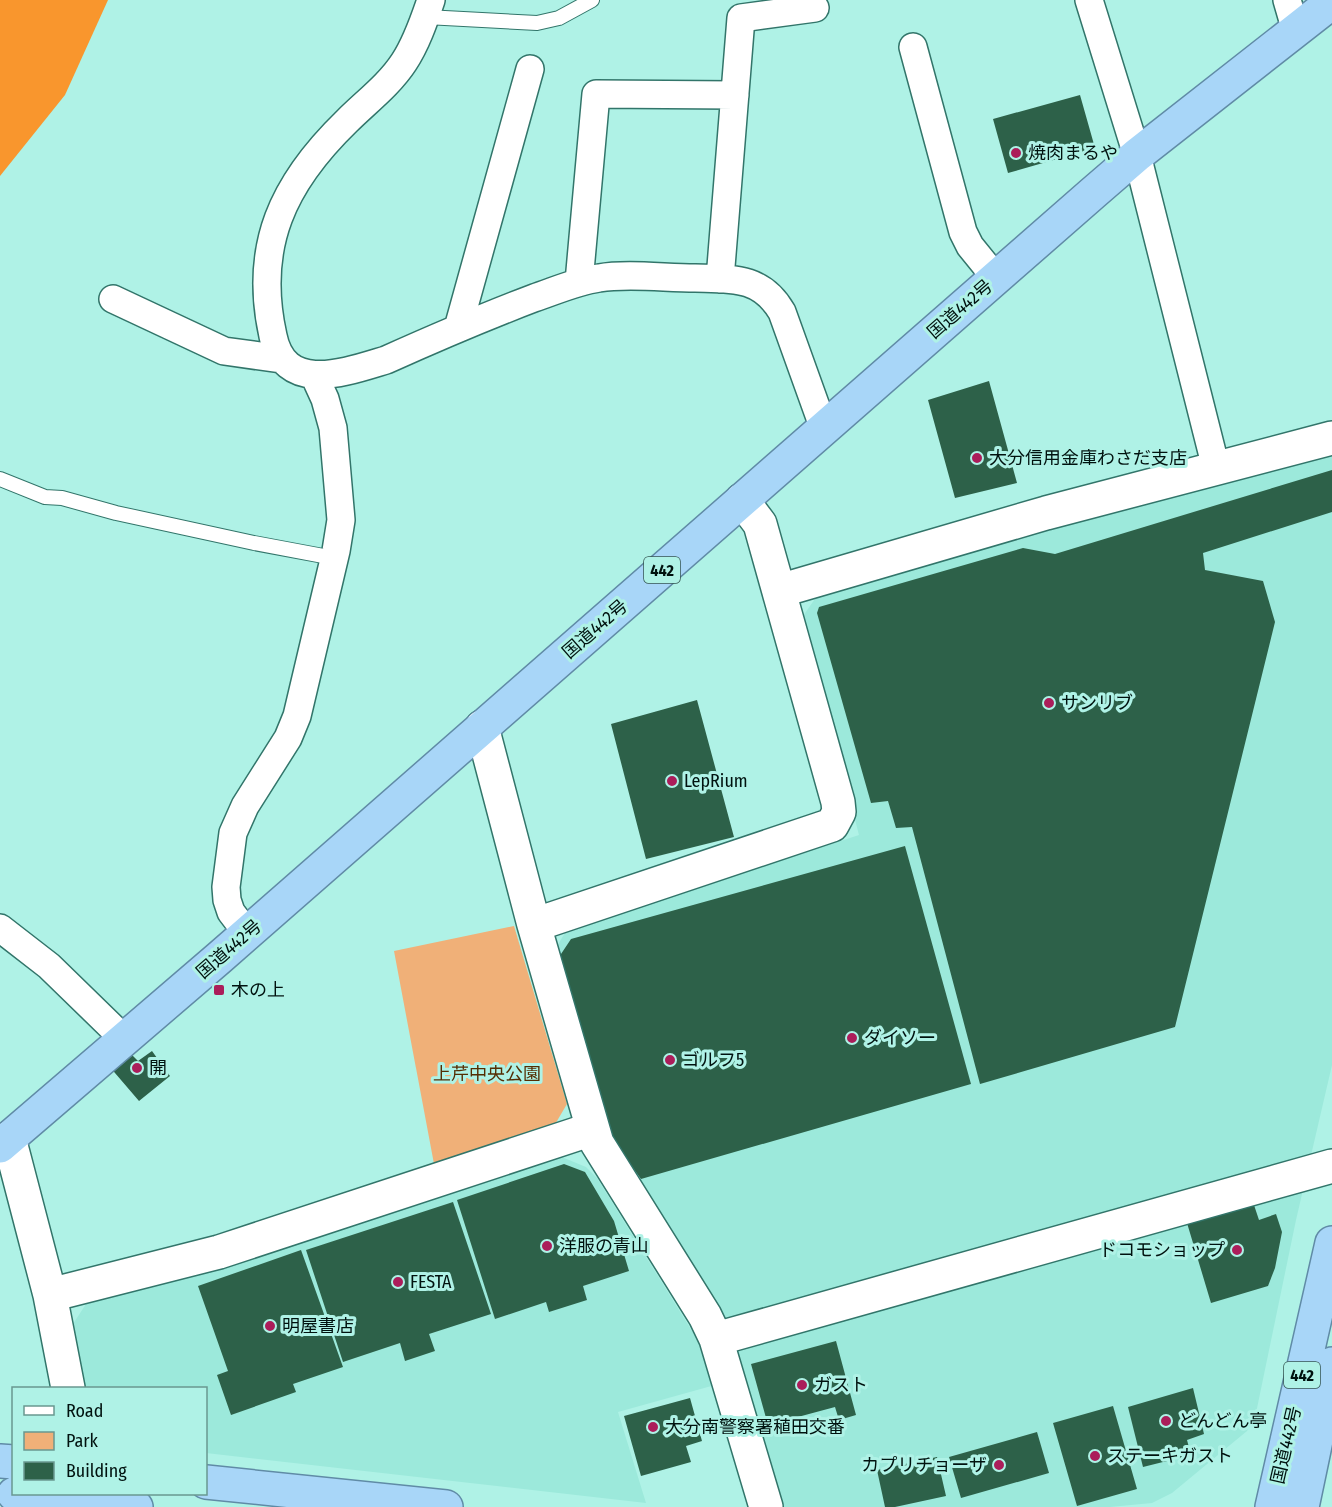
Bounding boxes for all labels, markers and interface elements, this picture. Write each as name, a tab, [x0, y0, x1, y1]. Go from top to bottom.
place label: 焼肉まるや	[1028, 142, 1118, 164]
marker: 焼肉まるや	[1009, 146, 1023, 160]
street label: 国道442号	[923, 275, 997, 343]
place label: 大分信用金庫わさだ支店	[989, 447, 1187, 469]
marker: 大分信用金庫わさだ支店	[970, 451, 984, 465]
road number: 442	[644, 557, 680, 583]
street label: 国道442号	[558, 595, 632, 663]
place label: サンリブ	[1061, 692, 1133, 714]
marker: サンリブ	[1042, 696, 1056, 710]
place label: LepRium	[684, 770, 748, 792]
marker: LepRium	[665, 774, 679, 788]
street label: 国道442号	[192, 915, 266, 983]
place label: 木の上	[231, 979, 285, 1001]
marker: 木の上	[212, 983, 226, 997]
place label: ダイソー	[864, 1027, 936, 1049]
marker: ダイソー	[845, 1031, 859, 1045]
place label: ゴルフ5	[682, 1049, 744, 1071]
marker: ゴルフ5	[663, 1053, 677, 1067]
place label: 開	[149, 1057, 167, 1079]
marker: 開	[130, 1061, 144, 1075]
park label: 上芹中央公園	[433, 1063, 541, 1085]
place label: 洋服の青山	[559, 1235, 649, 1257]
marker: 洋服の青山	[540, 1239, 554, 1253]
place label: ドコモショップ	[1099, 1239, 1225, 1261]
marker: ドコモショップ	[1230, 1243, 1244, 1257]
place label: FESTA	[410, 1271, 452, 1293]
marker: FESTA	[391, 1275, 405, 1289]
place label: 明屋書店	[282, 1315, 354, 1337]
marker: 明屋書店	[263, 1319, 277, 1333]
road number: 442	[1284, 1362, 1320, 1388]
place label: ガスト	[814, 1374, 868, 1396]
marker: ガスト	[795, 1378, 809, 1392]
legend	[12, 1387, 207, 1495]
text: Road	[66, 1400, 103, 1422]
street label: 国道442号	[1266, 1404, 1306, 1486]
place label: どんどん亭	[1178, 1410, 1267, 1432]
marker: どんどん亭	[1159, 1414, 1173, 1428]
place label: 大分南警察署稙田交番	[665, 1416, 845, 1438]
marker: 大分南警察署稙田交番	[646, 1420, 660, 1434]
text: Park	[66, 1430, 99, 1452]
place label: ステーキガスト	[1107, 1445, 1233, 1467]
marker: ステーキガスト	[1088, 1449, 1102, 1463]
place label: カプリチョーザ	[861, 1454, 987, 1476]
marker: カプリチョーザ	[992, 1458, 1006, 1472]
text: Building	[66, 1460, 127, 1482]

